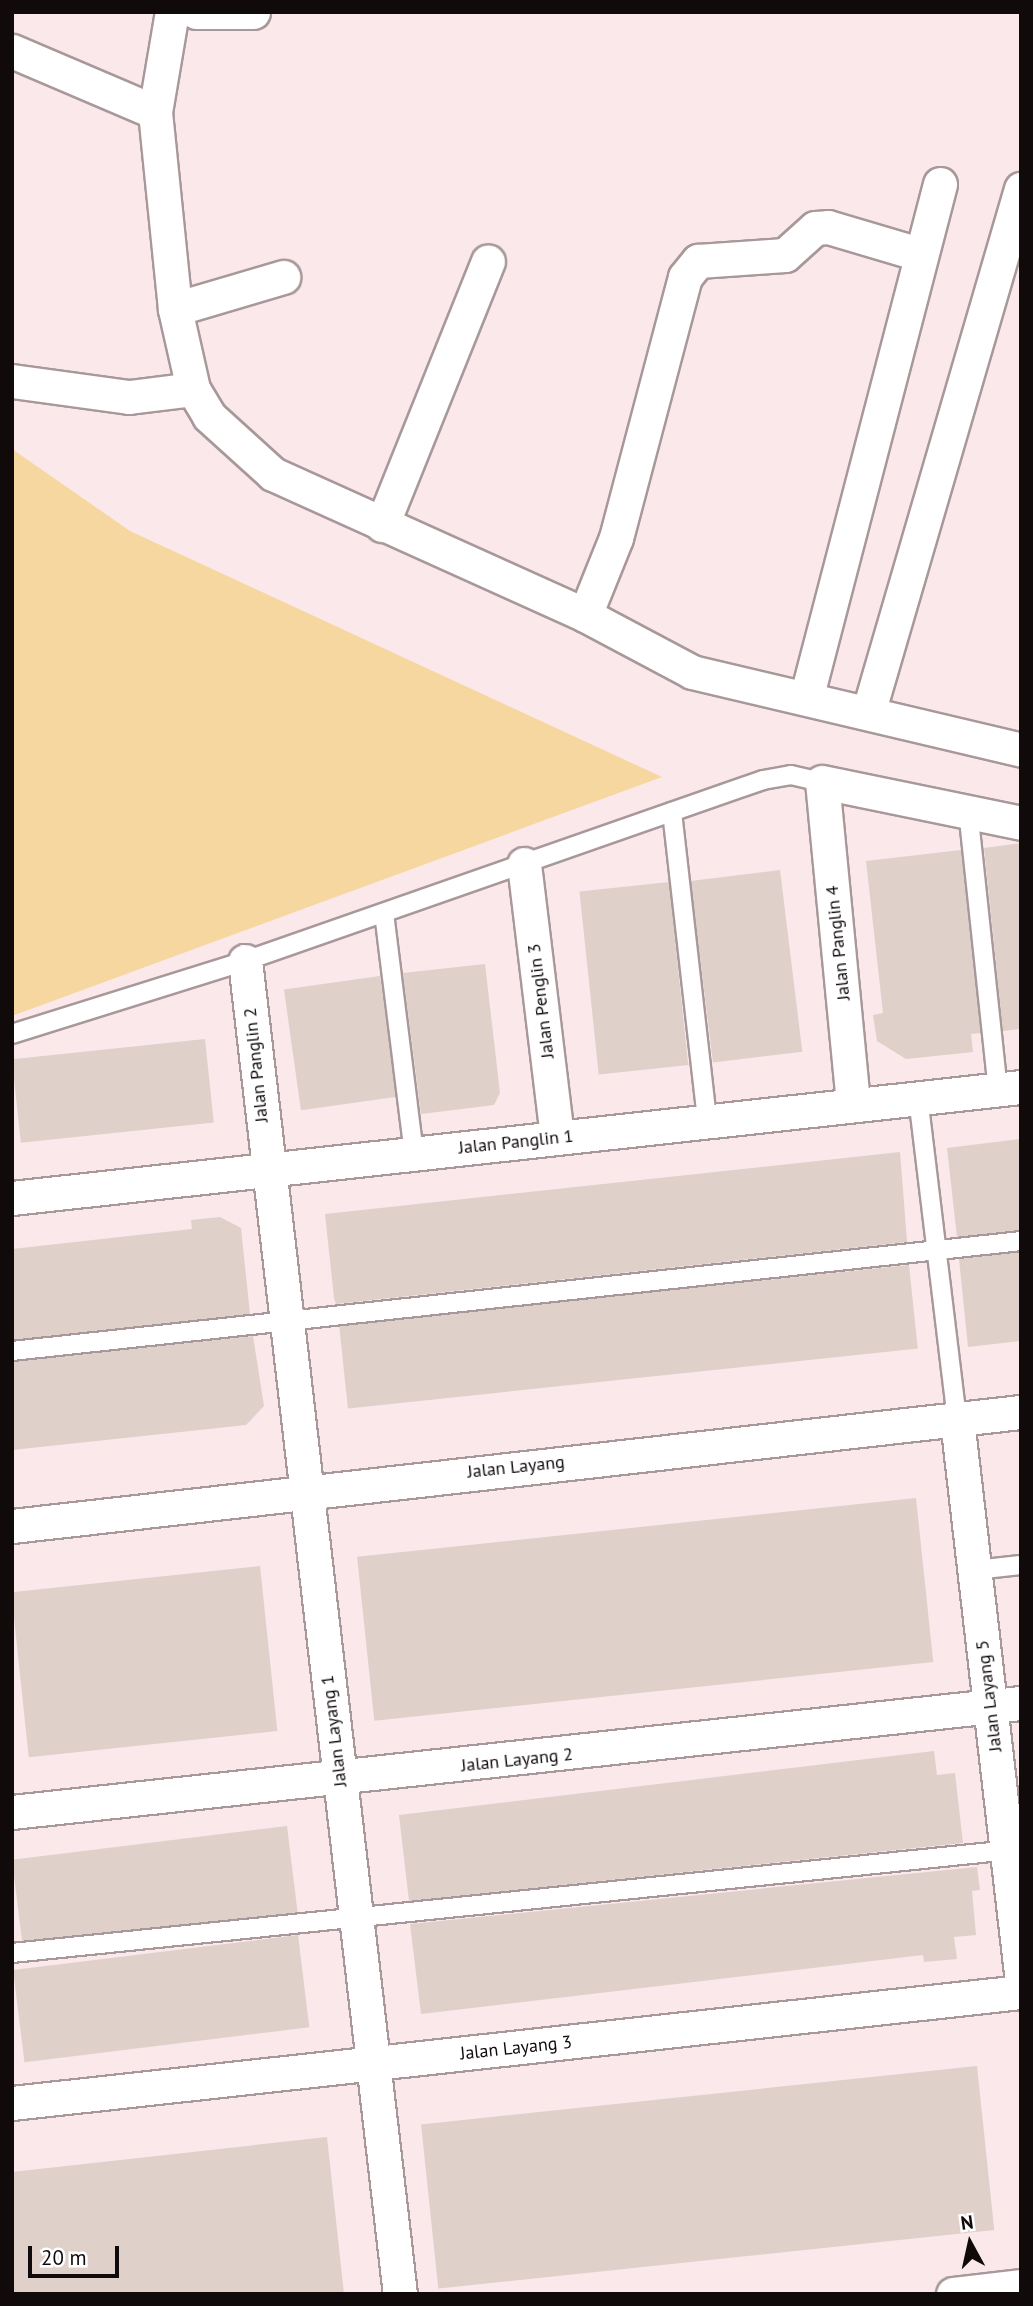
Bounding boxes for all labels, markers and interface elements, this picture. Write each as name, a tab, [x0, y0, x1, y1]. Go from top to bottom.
street label: Jalan Panglin 4	[821, 884, 855, 1002]
street label: Jalan Penglin 3	[523, 942, 559, 1060]
street label: Jalan Panglin 2	[239, 1006, 273, 1124]
street label: Jalan Panglin 1	[457, 1125, 575, 1159]
street label: Jalan Layang	[466, 1451, 566, 1483]
street label: Jalan Layang 5	[971, 1639, 1007, 1753]
street label: Jalan Layang 1	[316, 1674, 352, 1788]
street label: Jalan Layang 2	[460, 1743, 574, 1777]
street label: Jalan Layang 3	[459, 2031, 573, 2065]
north arrow	[935, 2208, 1005, 2278]
text: N	[959, 2209, 975, 2235]
scale bar	[32, 2232, 122, 2276]
text: 20 m	[41, 2244, 87, 2271]

